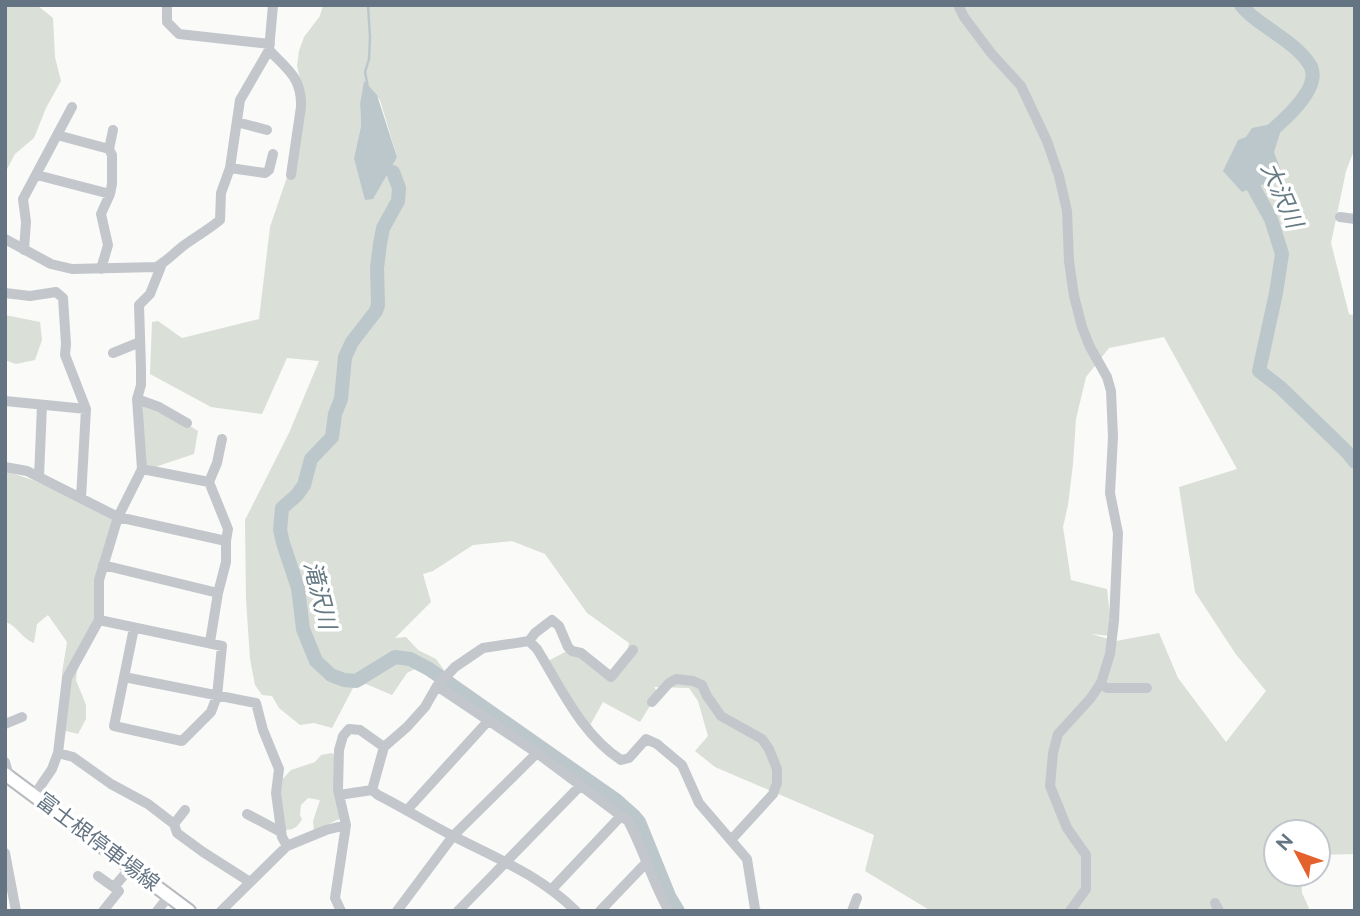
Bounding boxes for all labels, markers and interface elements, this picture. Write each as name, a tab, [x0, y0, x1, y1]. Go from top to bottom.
water label: 大沢川	[1256, 158, 1310, 235]
water label: 滝沢川	[299, 558, 343, 635]
street label: 富士根停車場線	[32, 787, 165, 896]
north arrow	[1262, 818, 1332, 888]
text: N	[1271, 829, 1297, 855]

